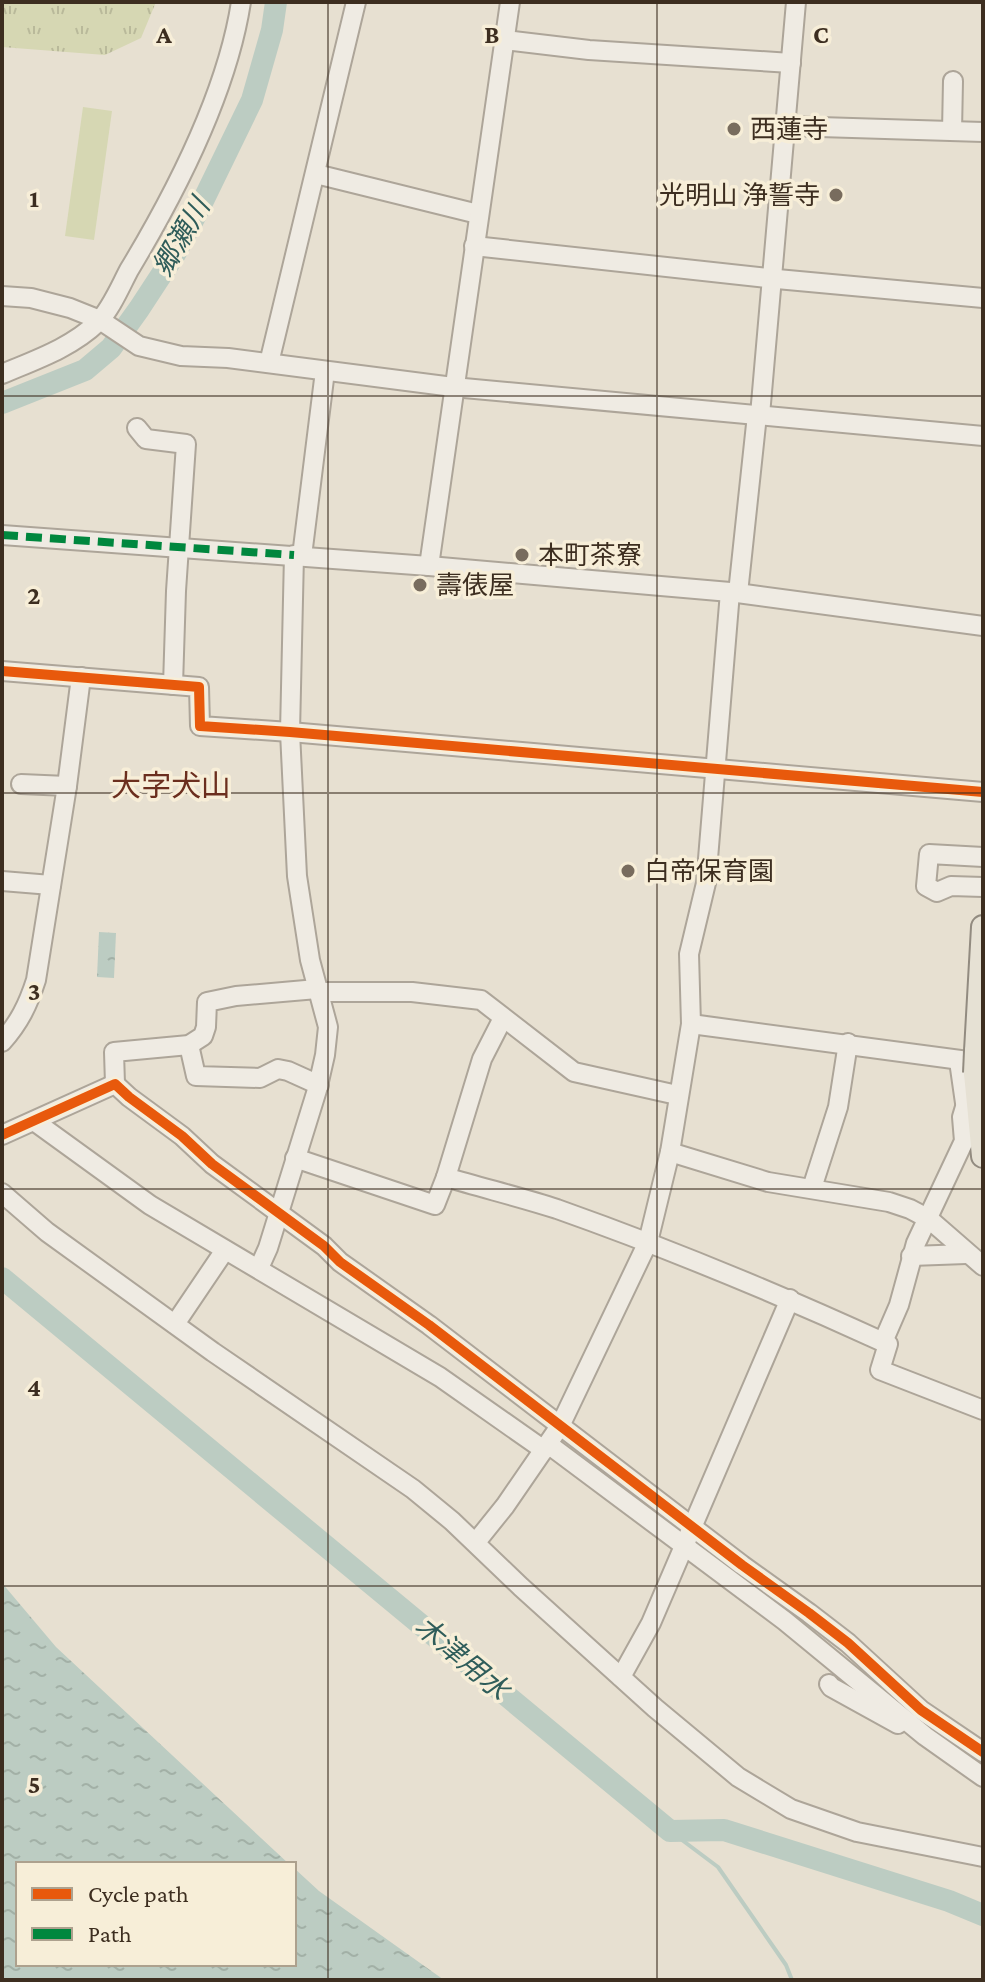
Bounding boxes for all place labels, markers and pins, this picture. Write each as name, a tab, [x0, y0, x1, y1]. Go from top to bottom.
place label: 西蓮寺	[750, 115, 828, 144]
marker: 西蓮寺	[725, 120, 743, 138]
place label: 光明山 浄誓寺	[659, 181, 820, 210]
marker: 光明山 浄誓寺	[827, 186, 845, 204]
place label: 本町茶寮	[538, 541, 642, 570]
marker: 本町茶寮	[513, 546, 531, 564]
place label: 壽俵屋	[436, 571, 514, 600]
marker: 壽俵屋	[411, 576, 429, 594]
place label: 白帝保育園	[644, 857, 774, 886]
marker: 白帝保育園	[619, 862, 637, 880]

